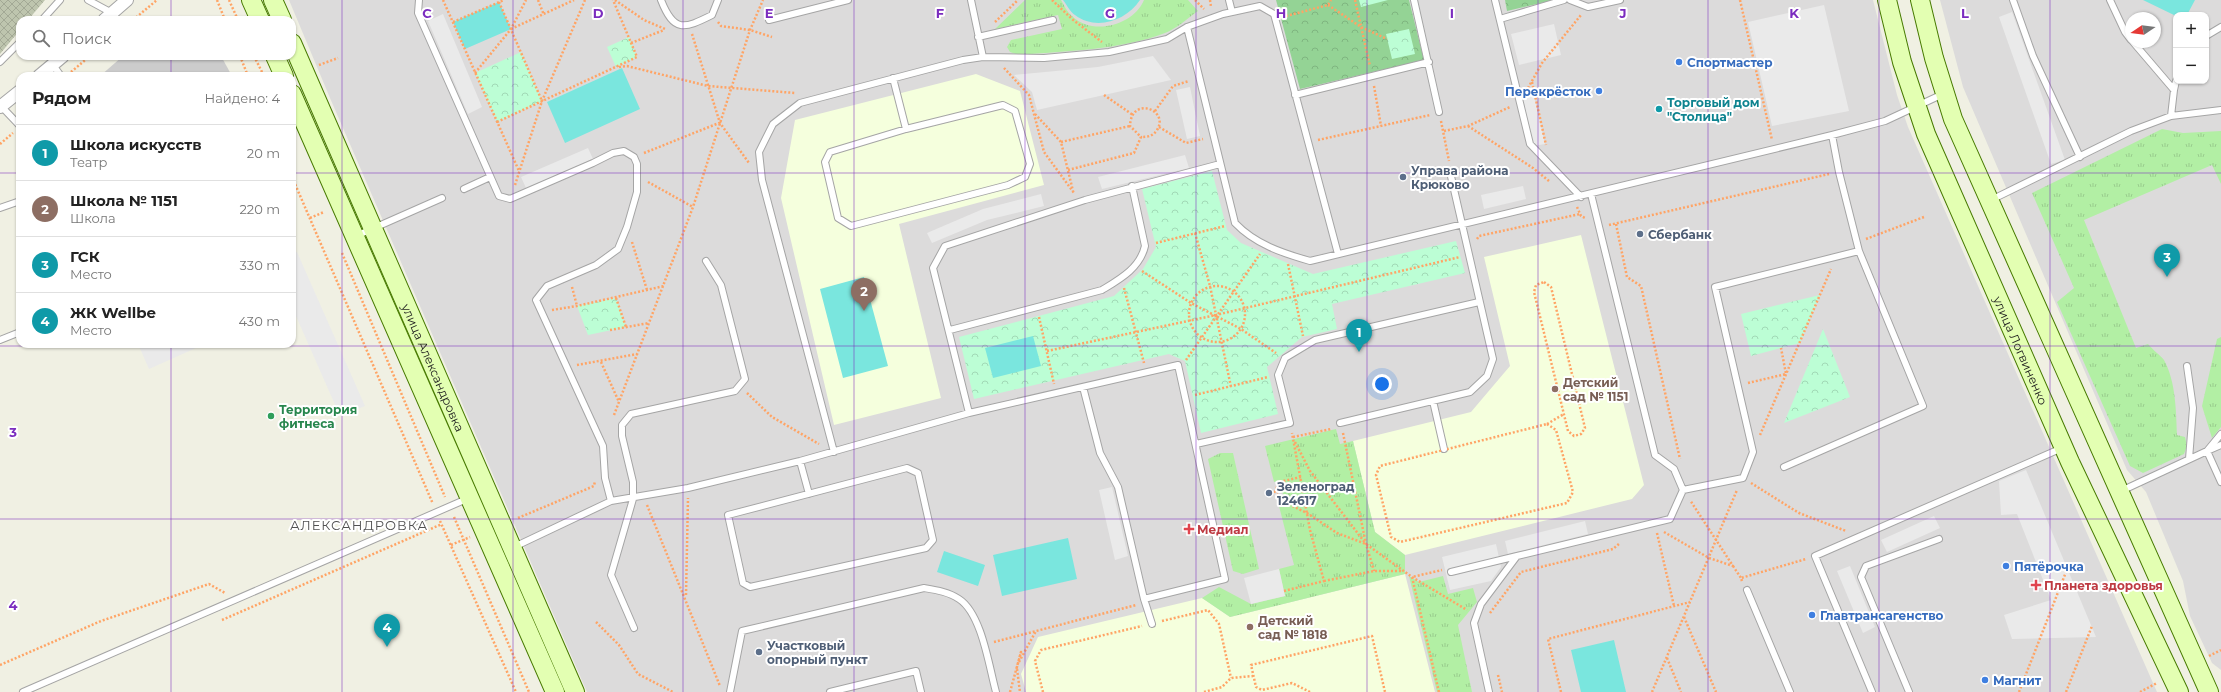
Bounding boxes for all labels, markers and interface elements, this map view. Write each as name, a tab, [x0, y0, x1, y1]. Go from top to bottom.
text: C	[422, 5, 432, 21]
text: D	[593, 5, 604, 21]
text: E	[765, 5, 774, 21]
text: F	[936, 5, 944, 21]
text: G	[1105, 5, 1115, 21]
text: H	[1276, 5, 1286, 21]
text: I	[1450, 5, 1454, 21]
text: J	[1618, 5, 1627, 21]
text: K	[1789, 5, 1799, 21]
text: L	[1961, 5, 1969, 21]
north arrow	[2125, 12, 2161, 48]
map controls	[2173, 12, 2209, 84]
button: +	[2173, 12, 2209, 48]
search box	[16, 16, 296, 60]
icon: search	[30, 27, 52, 49]
text: Поиск	[62, 29, 111, 48]
button: −	[2173, 48, 2209, 84]
place label: Спортмастер	[1687, 55, 1773, 70]
marker: Спортмастер	[1674, 57, 1684, 67]
place label: Перекрёсток	[1505, 84, 1591, 99]
marker: Перекрёсток	[1594, 86, 1604, 96]
text: Рядом	[32, 88, 91, 108]
text: Найдено: 4	[205, 90, 280, 106]
place label: Торговый дом "Столица"	[1667, 95, 1760, 124]
marker: Торговый дом "Столица"	[1654, 104, 1664, 114]
text: Школа искусств	[70, 135, 202, 154]
text: 1	[42, 145, 48, 161]
text: 20 m	[247, 145, 280, 161]
text: Театр	[70, 154, 107, 170]
place label: Управа района Крюково	[1411, 163, 1508, 192]
marker: Управа района Крюково	[1398, 172, 1408, 182]
text: Школа № 1151	[70, 191, 178, 210]
text: 2	[41, 201, 49, 217]
text: 220 m	[239, 201, 280, 217]
text: Школа	[70, 210, 116, 226]
place label: Сбербанк	[1648, 227, 1712, 242]
marker: Сбербанк	[1635, 229, 1645, 239]
pin: 3	[2154, 244, 2180, 277]
text: ГСК	[70, 247, 100, 266]
text: 3	[41, 257, 49, 273]
text: 330 m	[240, 257, 280, 273]
text: Место	[70, 266, 112, 282]
pin: 2	[851, 278, 877, 311]
street label: улица Логвиненко	[1990, 293, 2052, 407]
street label: улица Александровка	[399, 300, 468, 434]
text: ЖК Wellbe	[70, 303, 156, 322]
text: 4	[41, 313, 49, 329]
text: 430 m	[238, 313, 280, 329]
pin: 1	[1346, 319, 1372, 352]
text: Место	[70, 322, 112, 338]
your location	[1372, 374, 1392, 394]
place label: Детский сад № 1151	[1563, 375, 1628, 404]
marker: Детский сад № 1151	[1550, 384, 1560, 394]
place label: Территория фитнеса	[279, 402, 357, 431]
marker: Территория фитнеса	[266, 411, 276, 421]
text: 3	[8, 424, 17, 440]
place label: Зеленоград 124617	[1276, 479, 1355, 508]
marker: Зеленоград 124617	[1264, 488, 1274, 498]
district label: АЛЕКСАНДРОВКА	[290, 517, 428, 533]
place label: Медиал	[1197, 522, 1248, 537]
marker: Медиал	[1184, 524, 1194, 534]
place label: Пятёрочка	[2014, 559, 2084, 574]
marker: Пятёрочка	[2001, 561, 2011, 571]
place label: Планета здоровья	[2044, 578, 2163, 593]
marker: Планета здоровья	[2031, 580, 2041, 590]
text: 4	[9, 597, 18, 613]
place label: Главтрансагенство	[1820, 608, 1944, 623]
marker: Главтрансагенство	[1807, 610, 1817, 620]
place label: Детский сад № 1818	[1258, 613, 1327, 642]
pin: 4	[374, 614, 400, 647]
marker: Детский сад № 1818	[1245, 622, 1255, 632]
place label: Участковый опорный пункт	[767, 638, 868, 667]
marker: Участковый опорный пункт	[754, 647, 764, 657]
place label: Магнит	[1993, 673, 2042, 688]
marker: Магнит	[1980, 675, 1990, 685]

